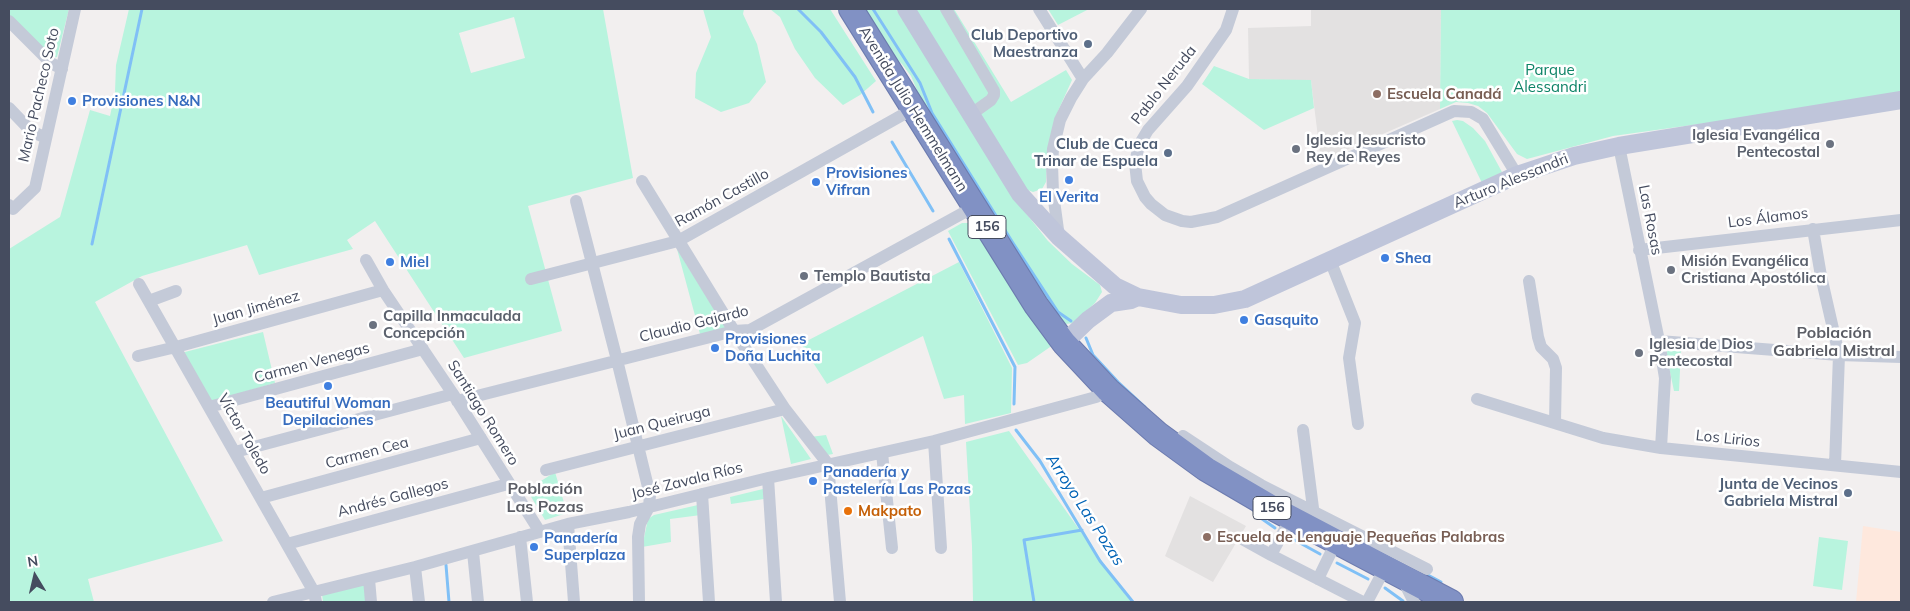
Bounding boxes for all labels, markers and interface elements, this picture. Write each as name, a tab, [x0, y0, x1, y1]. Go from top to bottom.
street label: Avenida Julio Hemmelmann	[855, 23, 971, 195]
street label: Mario Pacheco Soto	[15, 26, 63, 164]
place label: Club Deportivo Maestranza	[971, 26, 1078, 61]
marker: Club Deportivo Maestranza	[1082, 38, 1094, 50]
street label: Pablo Neruda	[1128, 42, 1200, 128]
park label: Parque Alessandri	[1513, 61, 1587, 96]
place label: Escuela Canadá	[1387, 85, 1502, 103]
marker: Escuela Canadá	[1371, 88, 1383, 100]
place label: Provisiones N&N	[82, 92, 201, 110]
marker: Provisiones N&N	[66, 95, 78, 107]
place label: Iglesia Evangélica Pentecostal	[1692, 126, 1820, 161]
place label: Iglesia Jesucristo Rey de Reyes	[1306, 131, 1426, 166]
place label: Club de Cueca Trinar de Espuela	[1034, 135, 1158, 170]
marker: Iglesia Evangélica Pentecostal	[1824, 138, 1836, 150]
marker: Iglesia Jesucristo Rey de Reyes	[1290, 143, 1302, 155]
marker: Club de Cueca Trinar de Espuela	[1162, 147, 1174, 159]
street label: Arturo Alessandri	[1451, 150, 1571, 212]
place label: Provisiones Vifran	[826, 164, 908, 199]
street label: Ramón Castillo	[672, 165, 772, 231]
marker: El Verita	[1063, 174, 1075, 186]
marker: Provisiones Vifran	[810, 176, 822, 188]
street label: Las Rosas	[1634, 183, 1666, 257]
place label: El Verita	[1039, 188, 1099, 206]
street label: Los Álamos	[1727, 204, 1809, 232]
road number: 156	[968, 216, 1006, 238]
place label: Shea	[1395, 249, 1431, 267]
marker: Shea	[1379, 252, 1391, 264]
place label: Misión Evangélica Cristiana Apostólica	[1681, 252, 1826, 287]
place label: Miel	[400, 253, 429, 271]
marker: Miel	[384, 256, 396, 268]
marker: Misión Evangélica Cristiana Apostólica	[1665, 264, 1677, 276]
place label: Templo Bautista	[814, 267, 931, 285]
marker: Templo Bautista	[798, 270, 810, 282]
street label: Juan Jiménez	[210, 287, 302, 329]
street label: Claudio Gajardo	[637, 302, 751, 346]
place label: Capilla Inmaculada Concepción	[383, 307, 521, 342]
place label: Gasquito	[1254, 311, 1319, 329]
marker: Gasquito	[1238, 314, 1250, 326]
marker: Capilla Inmaculada Concepción	[367, 319, 379, 331]
district label: Población Gabriela Mistral	[1773, 323, 1895, 361]
place label: Provisiones Doña Luchita	[725, 330, 820, 365]
place label: Iglesia de Dios Pentecostal	[1649, 335, 1753, 370]
street label: Carmen Venegas	[252, 339, 372, 387]
marker: Provisiones Doña Luchita	[709, 342, 721, 354]
marker: Iglesia de Dios Pentecostal	[1633, 347, 1645, 359]
street label: Santiago Romero	[443, 357, 523, 469]
marker: Beautiful Woman Depilaciones	[322, 380, 334, 392]
street label: Víctor Toledo	[214, 390, 274, 478]
place label: Beautiful Woman Depilaciones	[265, 394, 391, 429]
street label: Juan Queiruga	[612, 402, 712, 444]
street label: Los Lirios	[1695, 427, 1761, 451]
street label: Carmen Cea	[323, 433, 411, 473]
water label: Arroyo Las Pozas	[1042, 451, 1128, 569]
street label: José Zavala Ríos	[630, 458, 744, 504]
place label: Panadería y Pastelería Las Pozas	[823, 463, 971, 498]
street label: Andrés Gallegos	[336, 475, 450, 521]
marker: Panadería y Pastelería Las Pozas	[807, 475, 819, 487]
place label: Junta de Vecinos Gabriela Mistral	[1719, 475, 1838, 510]
district label: Población Las Pozas	[506, 479, 584, 517]
marker: Junta de Vecinos Gabriela Mistral	[1842, 487, 1854, 499]
road number: 156	[1253, 496, 1291, 520]
place label: Makpato	[858, 502, 922, 520]
marker: Makpato	[842, 505, 854, 517]
place label: Escuela de Lenguaje Pequeñas Palabras	[1217, 528, 1505, 546]
place label: Panadería Superplaza	[544, 529, 626, 564]
marker: Escuela de Lenguaje Pequeñas Palabras	[1201, 531, 1213, 543]
marker: Panadería Superplaza	[528, 541, 540, 553]
north arrow	[10, 551, 60, 601]
text: N	[26, 551, 39, 571]

